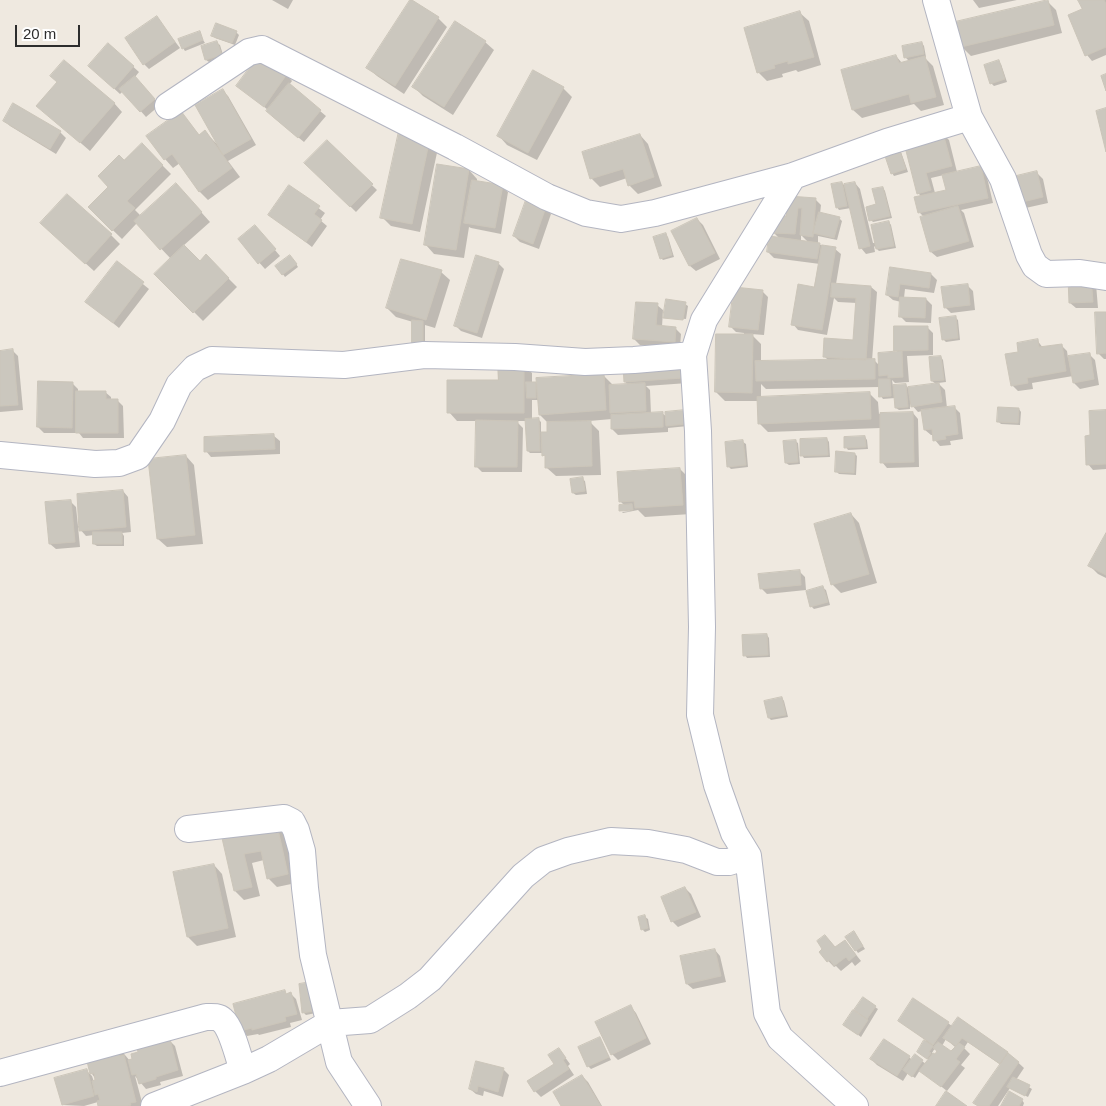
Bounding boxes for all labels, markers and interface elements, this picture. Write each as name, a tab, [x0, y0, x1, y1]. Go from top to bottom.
scale bar	[18, 15, 82, 47]
text: 20 m	[23, 25, 56, 42]

